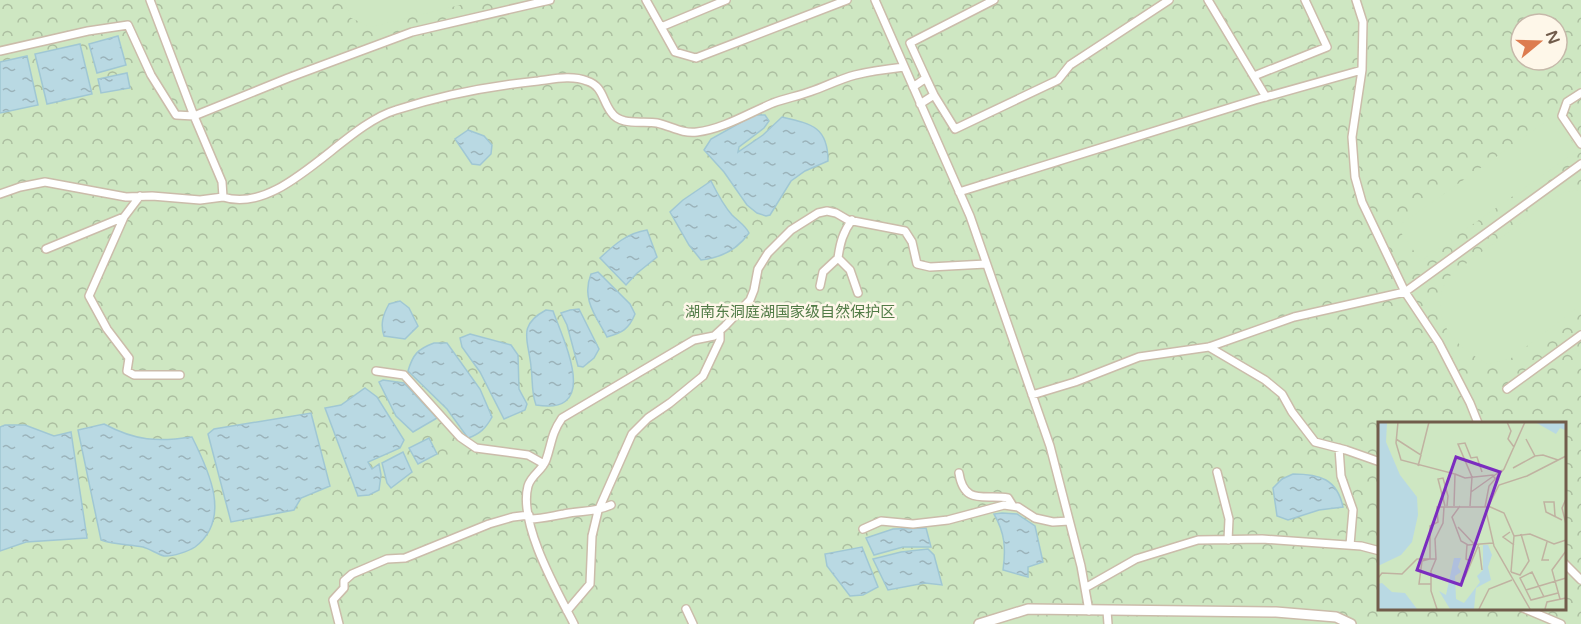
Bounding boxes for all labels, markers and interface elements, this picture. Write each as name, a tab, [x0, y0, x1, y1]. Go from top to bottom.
north arrow	[1509, 12, 1569, 72]
text: N	[1541, 28, 1564, 47]
park label: 湖南东洞庭湖国家级自然保护区	[685, 303, 895, 321]
inset map	[1378, 422, 1566, 609]

